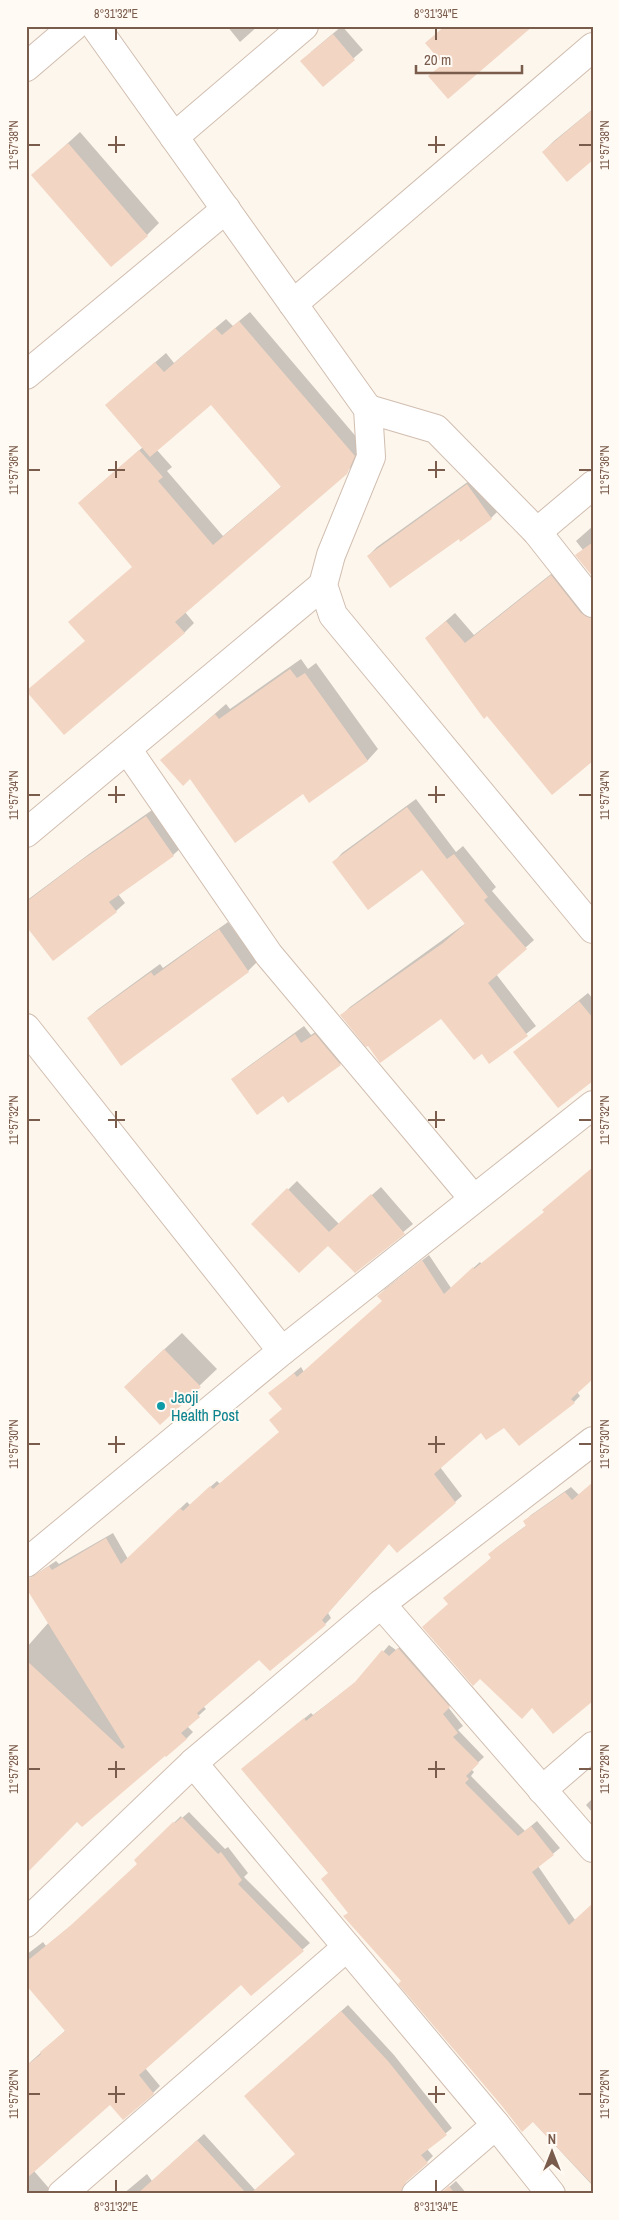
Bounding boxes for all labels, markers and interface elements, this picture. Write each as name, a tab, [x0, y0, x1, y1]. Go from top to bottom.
text: 8°31'32"E	[94, 6, 138, 22]
text: 8°31'34"E	[414, 6, 458, 22]
scale bar	[416, 42, 523, 74]
text: 20 m	[424, 49, 451, 70]
text: 11°57'38"N	[6, 120, 22, 170]
text: 11°57'38"N	[597, 120, 613, 170]
text: 11°57'36"N	[6, 445, 22, 495]
text: 11°57'36"N	[597, 445, 613, 495]
text: 11°57'34"N	[6, 770, 22, 820]
text: 11°57'34"N	[597, 770, 613, 820]
text: 11°57'32"N	[6, 1095, 22, 1145]
text: 11°57'32"N	[597, 1095, 613, 1145]
place label: Jaoji Health Post	[171, 1386, 239, 1426]
marker: Jaoji Health Post	[155, 1400, 167, 1412]
text: 11°57'30"N	[6, 1419, 22, 1469]
text: 11°57'30"N	[597, 1419, 613, 1469]
text: 11°57'28"N	[6, 1744, 22, 1794]
text: 11°57'28"N	[597, 1744, 613, 1794]
text: 11°57'26"N	[6, 2069, 22, 2119]
text: 11°57'26"N	[597, 2069, 613, 2119]
north arrow	[526, 2128, 576, 2178]
text: N	[548, 2130, 556, 2148]
text: 8°31'32"E	[94, 2199, 138, 2215]
text: 8°31'34"E	[414, 2199, 458, 2215]

